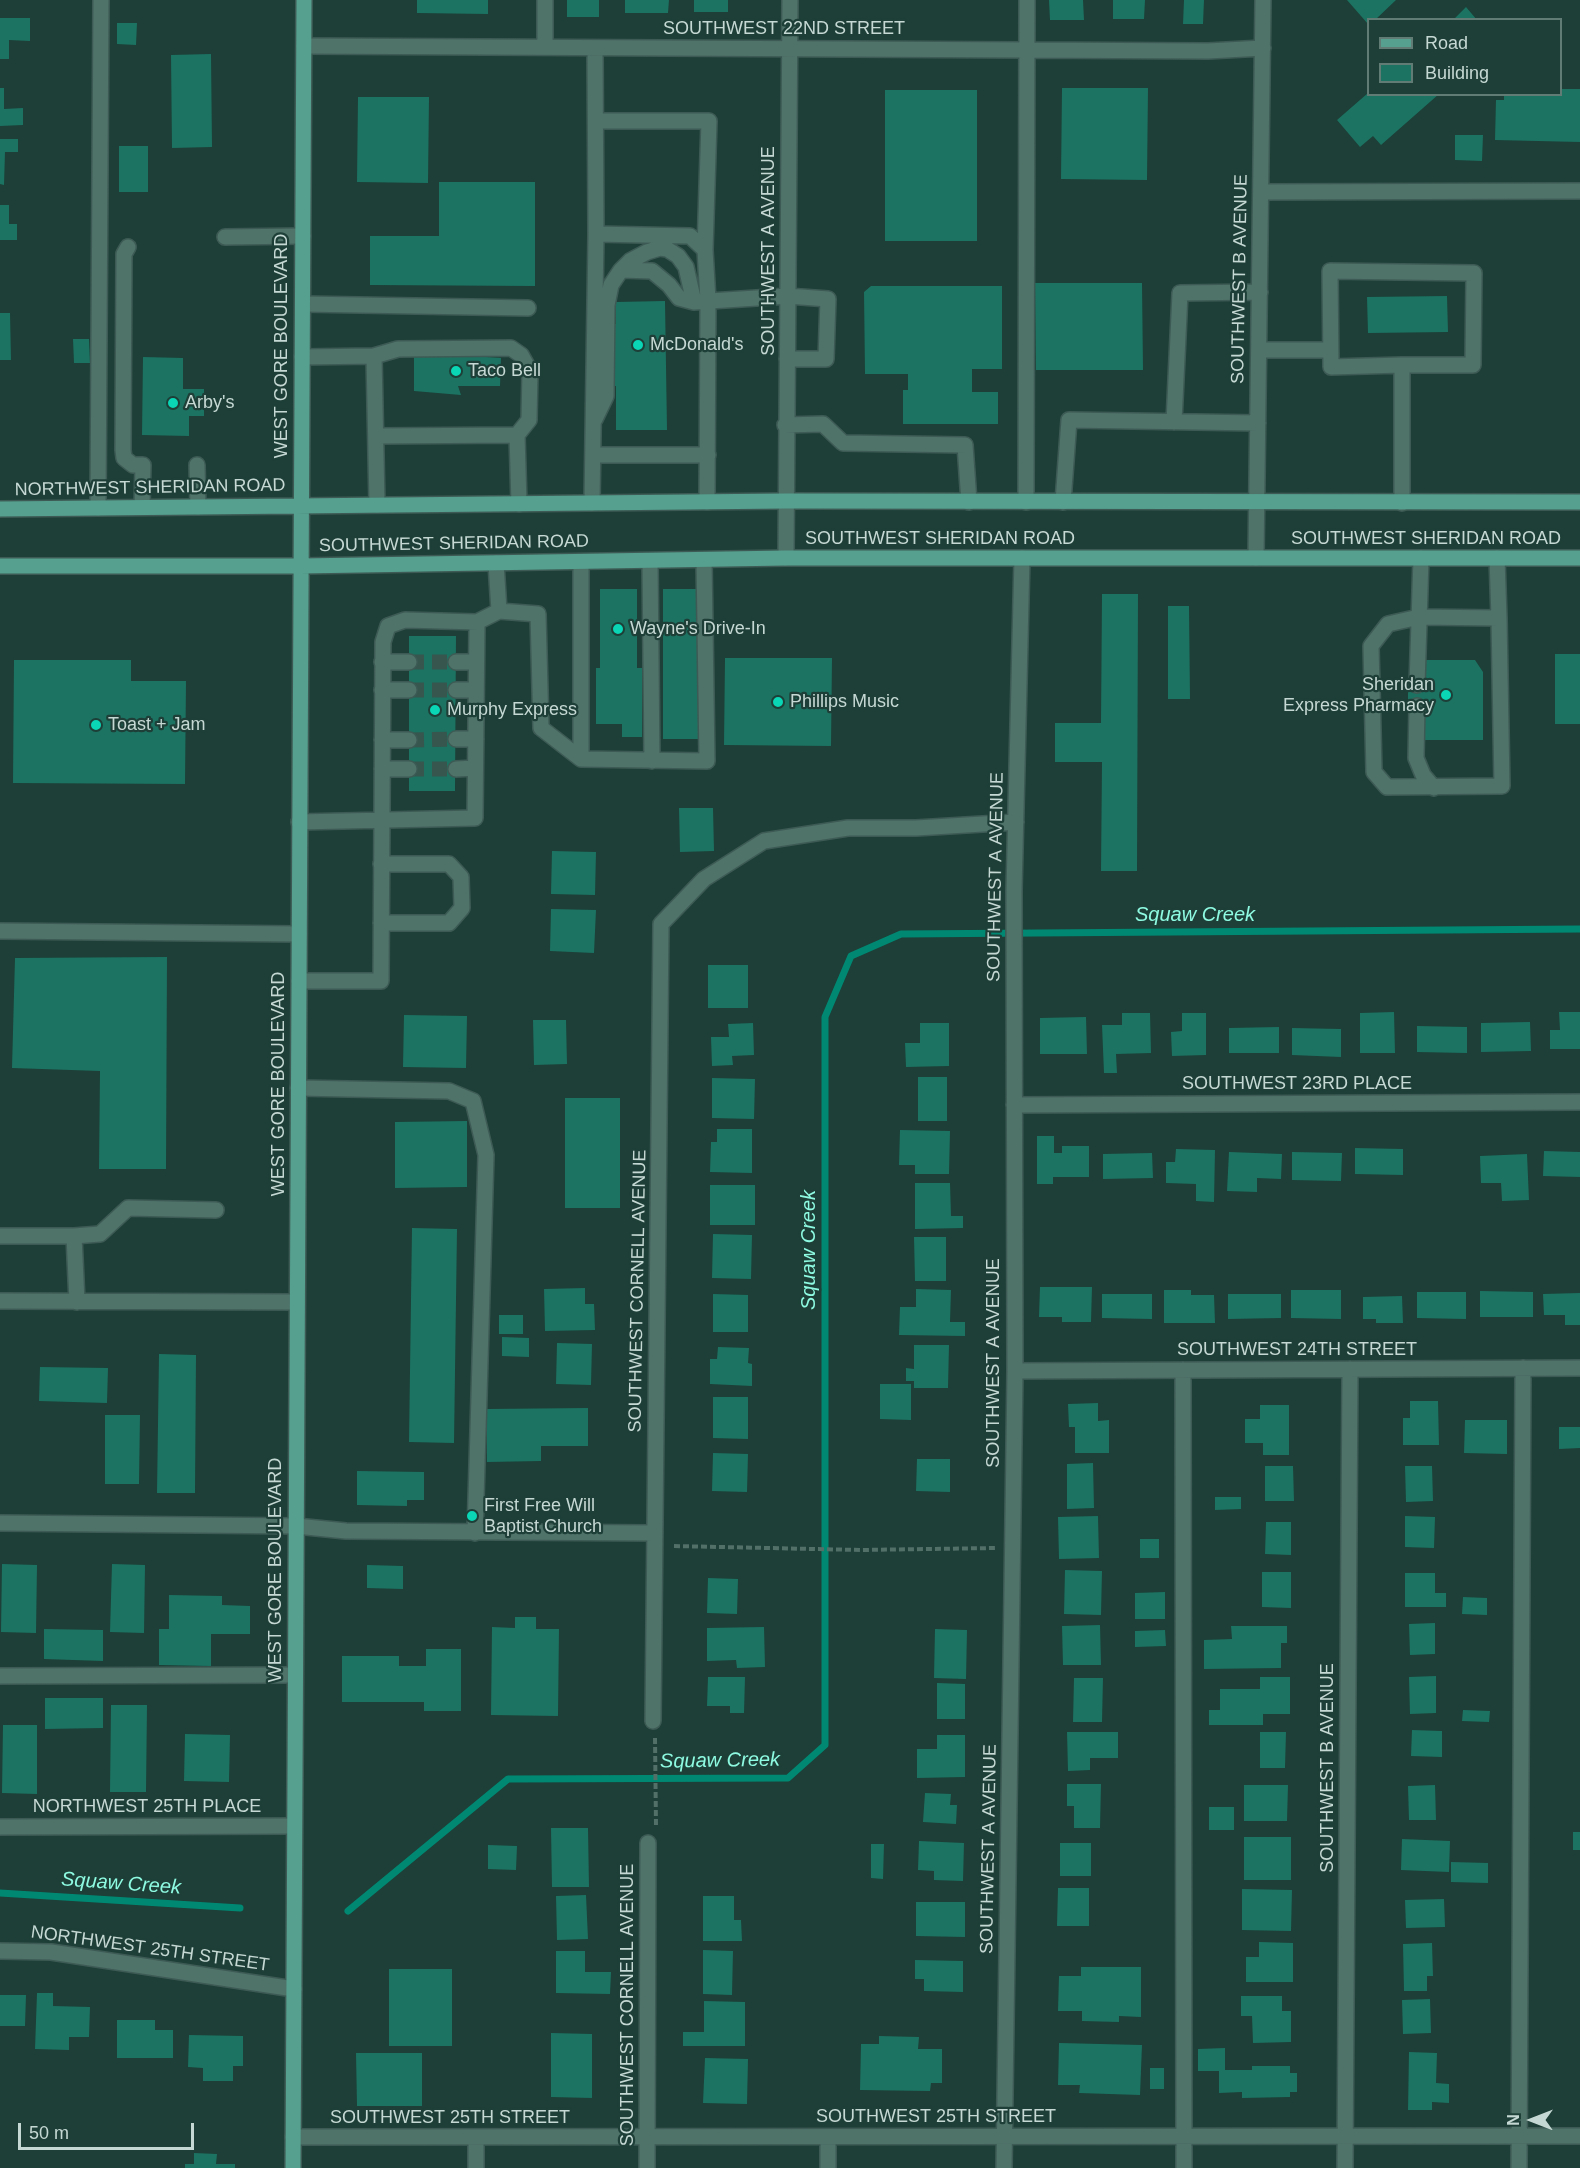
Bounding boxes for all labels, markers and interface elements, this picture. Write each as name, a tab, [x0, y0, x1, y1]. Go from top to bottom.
street label: SOUTHWEST 22ND STREET	[663, 18, 905, 40]
legend	[1367, 18, 1562, 96]
text: Road	[1425, 33, 1468, 53]
text: Building	[1425, 63, 1489, 83]
street label: SOUTHWEST A AVENUE	[758, 146, 780, 356]
street label: SOUTHWEST B AVENUE	[1227, 174, 1253, 384]
street label: WEST GORE BOULEVARD	[271, 234, 293, 458]
place label: McDonald's	[650, 334, 743, 356]
marker: McDonald's	[631, 338, 645, 352]
place label: Taco Bell	[468, 360, 541, 382]
marker: Taco Bell	[449, 364, 463, 378]
place label: Arby's	[185, 392, 234, 414]
marker: Arby's	[166, 396, 180, 410]
street label: NORTHWEST SHERIDAN ROAD	[14, 475, 286, 501]
street label: SOUTHWEST SHERIDAN ROAD	[805, 528, 1075, 550]
street label: SOUTHWEST SHERIDAN ROAD	[1291, 528, 1561, 550]
street label: SOUTHWEST SHERIDAN ROAD	[319, 531, 589, 557]
place label: Wayne's Drive-In	[630, 618, 766, 640]
marker: Wayne's Drive-In	[611, 622, 625, 636]
place label: Sheridan Express Pharmacy	[1283, 674, 1434, 716]
marker: Sheridan Express Pharmacy	[1439, 688, 1453, 702]
place label: Phillips Music	[790, 691, 899, 713]
marker: Phillips Music	[771, 695, 785, 709]
place label: Murphy Express	[447, 699, 577, 721]
marker: Murphy Express	[428, 703, 442, 717]
place label: Toast + Jam	[108, 714, 206, 736]
marker: Toast + Jam	[89, 718, 103, 732]
street label: SOUTHWEST A AVENUE	[983, 772, 1009, 982]
water label: Squaw Creek	[1135, 903, 1255, 927]
street label: WEST GORE BOULEVARD	[268, 972, 290, 1196]
street label: SOUTHWEST 23RD PLACE	[1182, 1073, 1412, 1095]
street label: SOUTHWEST CORNELL AVENUE	[625, 1149, 651, 1433]
water label: Squaw Creek	[797, 1190, 821, 1310]
street label: SOUTHWEST A AVENUE	[983, 1258, 1005, 1468]
street label: SOUTHWEST 24TH STREET	[1177, 1339, 1417, 1361]
street label: WEST GORE BOULEVARD	[265, 1458, 287, 1682]
place label: First Free Will Baptist Church	[484, 1495, 602, 1538]
marker: First Free Will Baptist Church	[465, 1509, 479, 1523]
street label: SOUTHWEST B AVENUE	[1317, 1663, 1339, 1873]
street label: SOUTHWEST A AVENUE	[976, 1744, 1002, 1954]
water label: Squaw Creek	[660, 1748, 780, 1774]
street label: NORTHWEST 25TH PLACE	[33, 1796, 261, 1818]
street label: SOUTHWEST CORNELL AVENUE	[617, 1864, 639, 2146]
water label: Squaw Creek	[60, 1868, 182, 1900]
street label: NORTHWEST 25TH STREET	[29, 1922, 271, 1976]
north arrow	[1502, 2090, 1562, 2150]
street label: SOUTHWEST 25TH STREET	[816, 2106, 1056, 2128]
street label: SOUTHWEST 25TH STREET	[330, 2107, 570, 2129]
scale bar	[21, 2111, 196, 2149]
text: N	[1505, 2114, 1522, 2126]
text: 50 m	[29, 2123, 69, 2143]

